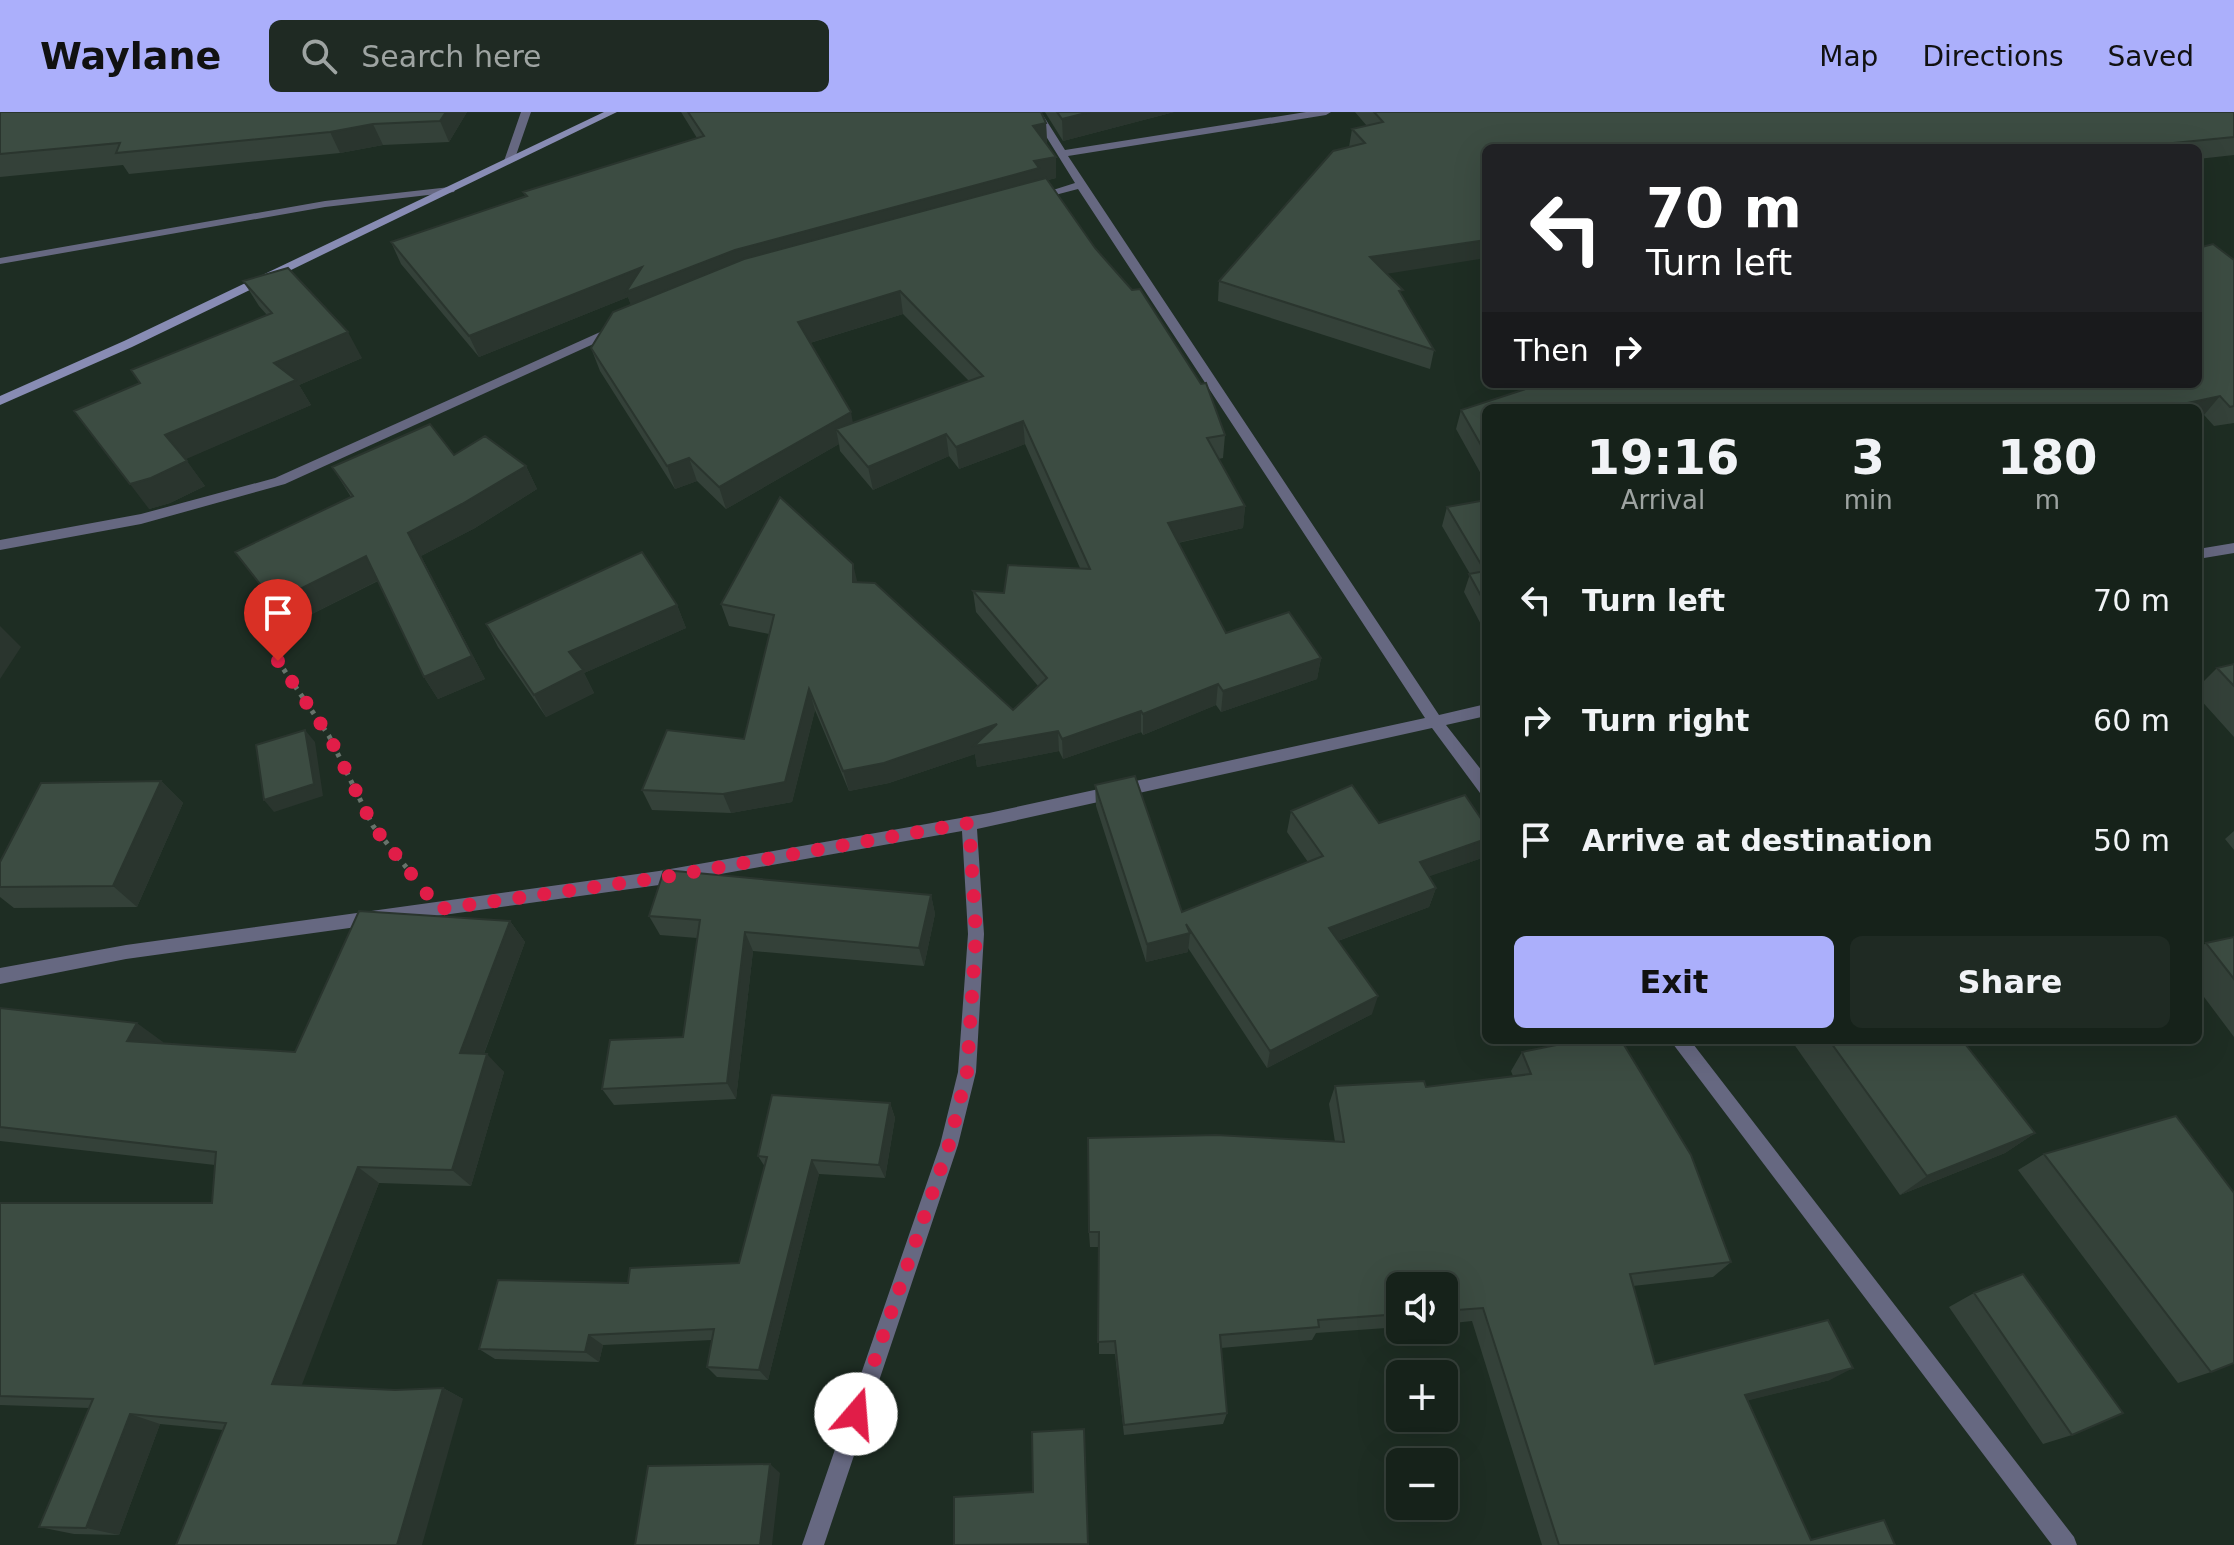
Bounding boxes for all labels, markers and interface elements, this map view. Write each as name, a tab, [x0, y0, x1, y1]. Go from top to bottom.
search box	[269, 20, 829, 92]
text: Waylane	[40, 34, 221, 78]
icon: search	[297, 34, 341, 78]
text: Search here	[361, 39, 542, 74]
text: Map	[1819, 40, 1878, 73]
text: Directions	[1922, 40, 2063, 73]
text: Saved	[2107, 40, 2194, 73]
text: 70 m	[1646, 175, 1802, 240]
icon: left	[1514, 176, 1618, 280]
text: Turn left	[1646, 242, 1792, 283]
icon: right	[1605, 328, 1649, 372]
text: Then	[1514, 333, 1589, 368]
text: 19:16	[1586, 429, 1739, 485]
text: 3	[1852, 429, 1885, 485]
text: 180	[1997, 429, 2097, 485]
text: Arrival	[1621, 485, 1705, 515]
text: min	[1844, 485, 1893, 515]
text: m	[2035, 485, 2060, 515]
icon: left	[1514, 578, 1558, 622]
pin	[244, 579, 312, 661]
text: Turn left	[1582, 583, 1725, 618]
text: 70 m	[2093, 583, 2170, 618]
icon: arrive	[256, 591, 300, 635]
icon: right	[1514, 698, 1558, 742]
text: Turn right	[1582, 703, 1749, 738]
text: 60 m	[2093, 703, 2170, 738]
icon: arrive	[1514, 818, 1558, 862]
text: Arrive at destination	[1582, 823, 1933, 858]
text: 50 m	[2093, 823, 2170, 858]
button: Exit	[1514, 936, 1834, 1028]
button: Share	[1850, 936, 2170, 1028]
map controls	[1386, 1272, 1458, 1520]
button: sound	[1386, 1272, 1458, 1344]
button: +	[1386, 1360, 1458, 1432]
position arrow	[814, 1372, 898, 1456]
button: −	[1386, 1448, 1458, 1520]

